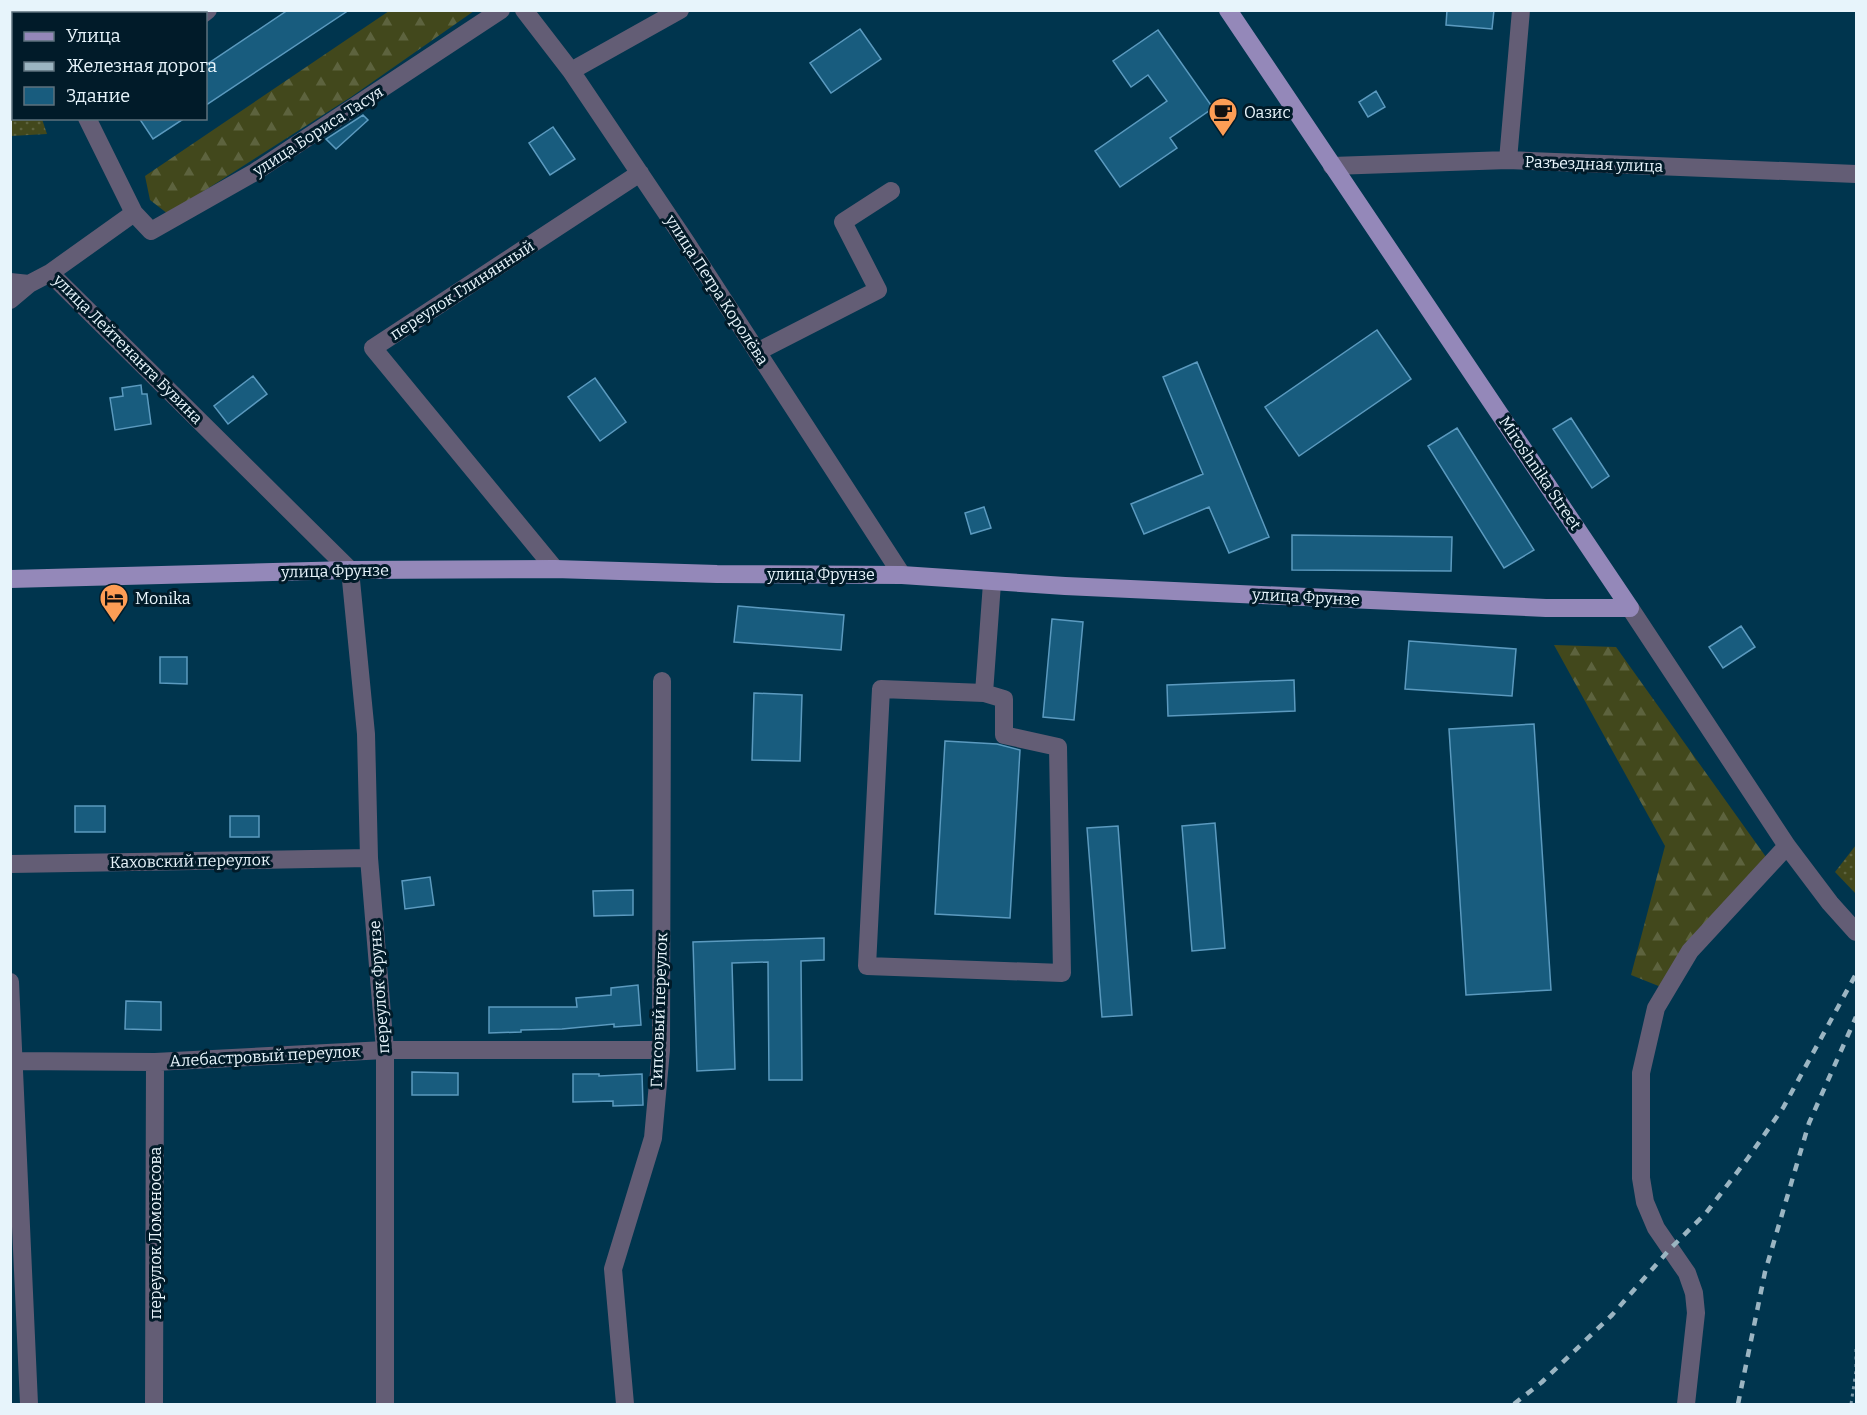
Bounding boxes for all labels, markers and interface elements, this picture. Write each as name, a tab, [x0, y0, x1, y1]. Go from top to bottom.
legend	[12, 12, 207, 120]
text: Улица	[66, 25, 121, 47]
text: Железная дорога	[66, 55, 217, 77]
street label: улица Бориса Тасуя	[248, 82, 387, 181]
text: Здание	[66, 85, 130, 107]
cafe icon: Оазис	[1207, 96, 1239, 138]
place label: Оазис	[1244, 103, 1291, 122]
street label: Разъездная улица	[1524, 152, 1664, 176]
street label: улица Петра Королёва	[661, 211, 773, 369]
street label: переулок Глинянный	[386, 236, 538, 344]
street label: улица Лейтенанта Бувина	[49, 270, 207, 428]
street label: Miroshnika Street	[1495, 412, 1585, 534]
street label: улица Фрунзе	[280, 561, 389, 581]
street label: улица Фрунзе	[766, 565, 875, 584]
hotel icon: Monika	[98, 582, 130, 624]
street label: улица Фрунзе	[1251, 585, 1360, 609]
place label: Monika	[135, 589, 191, 608]
street label: Каховский переулок	[110, 850, 271, 872]
street label: переулок Фрунзе	[365, 920, 393, 1054]
street label: Гипсовый переулок	[647, 931, 671, 1088]
street label: Алебастровый переулок	[169, 1041, 362, 1070]
street label: переулок Ломоносова	[146, 1147, 165, 1319]

